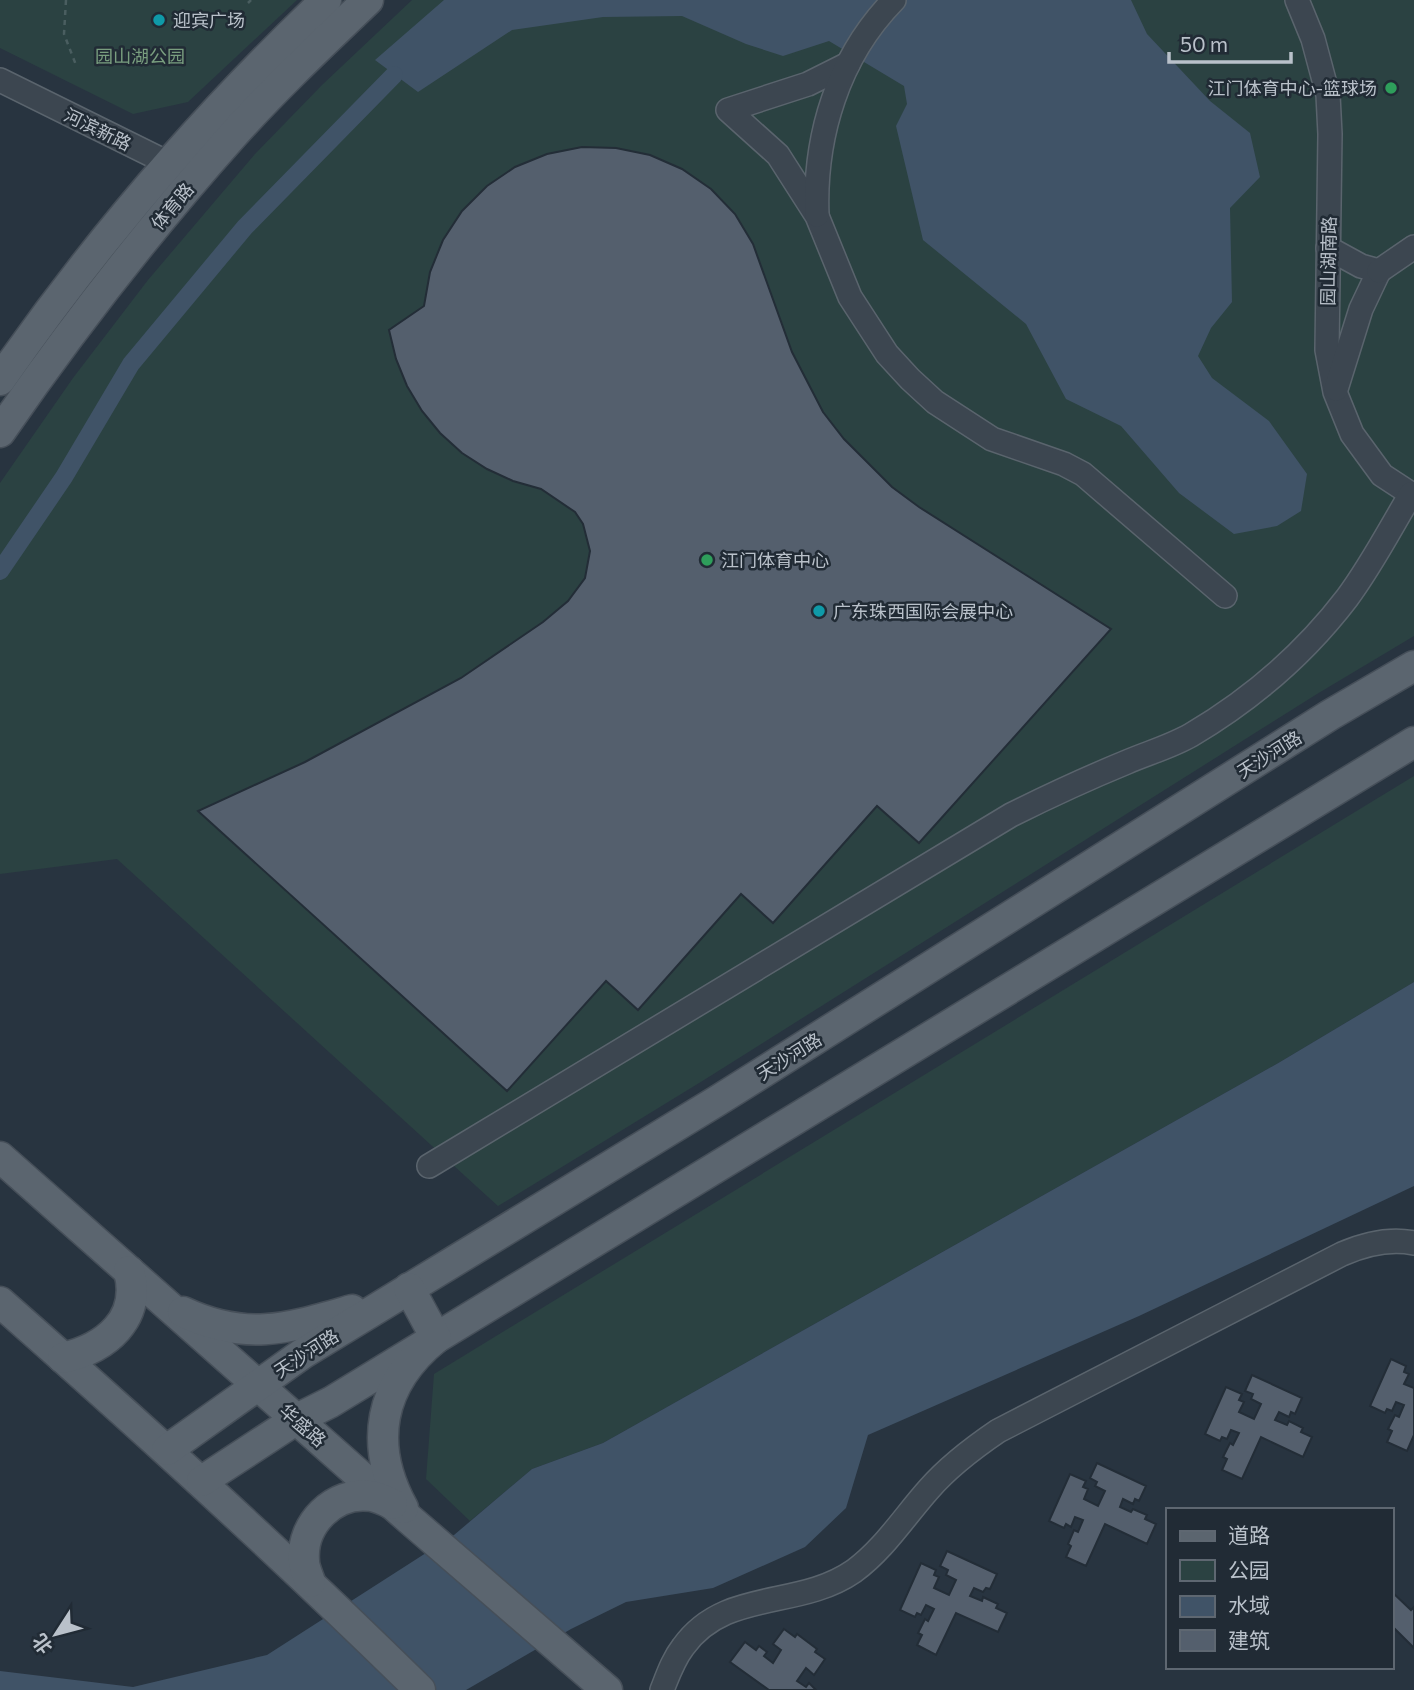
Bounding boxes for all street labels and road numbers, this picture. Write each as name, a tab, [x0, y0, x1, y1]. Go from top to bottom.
street label: 河滨新路	[61, 103, 135, 155]
street label: 体育路	[146, 178, 198, 234]
street label: 园山湖南路	[1316, 216, 1340, 306]
street label: 天沙河路	[1233, 726, 1305, 782]
street label: 天沙河路	[753, 1028, 825, 1084]
street label: 天沙河路	[270, 1324, 342, 1382]
street label: 华盛路	[275, 1399, 331, 1451]

